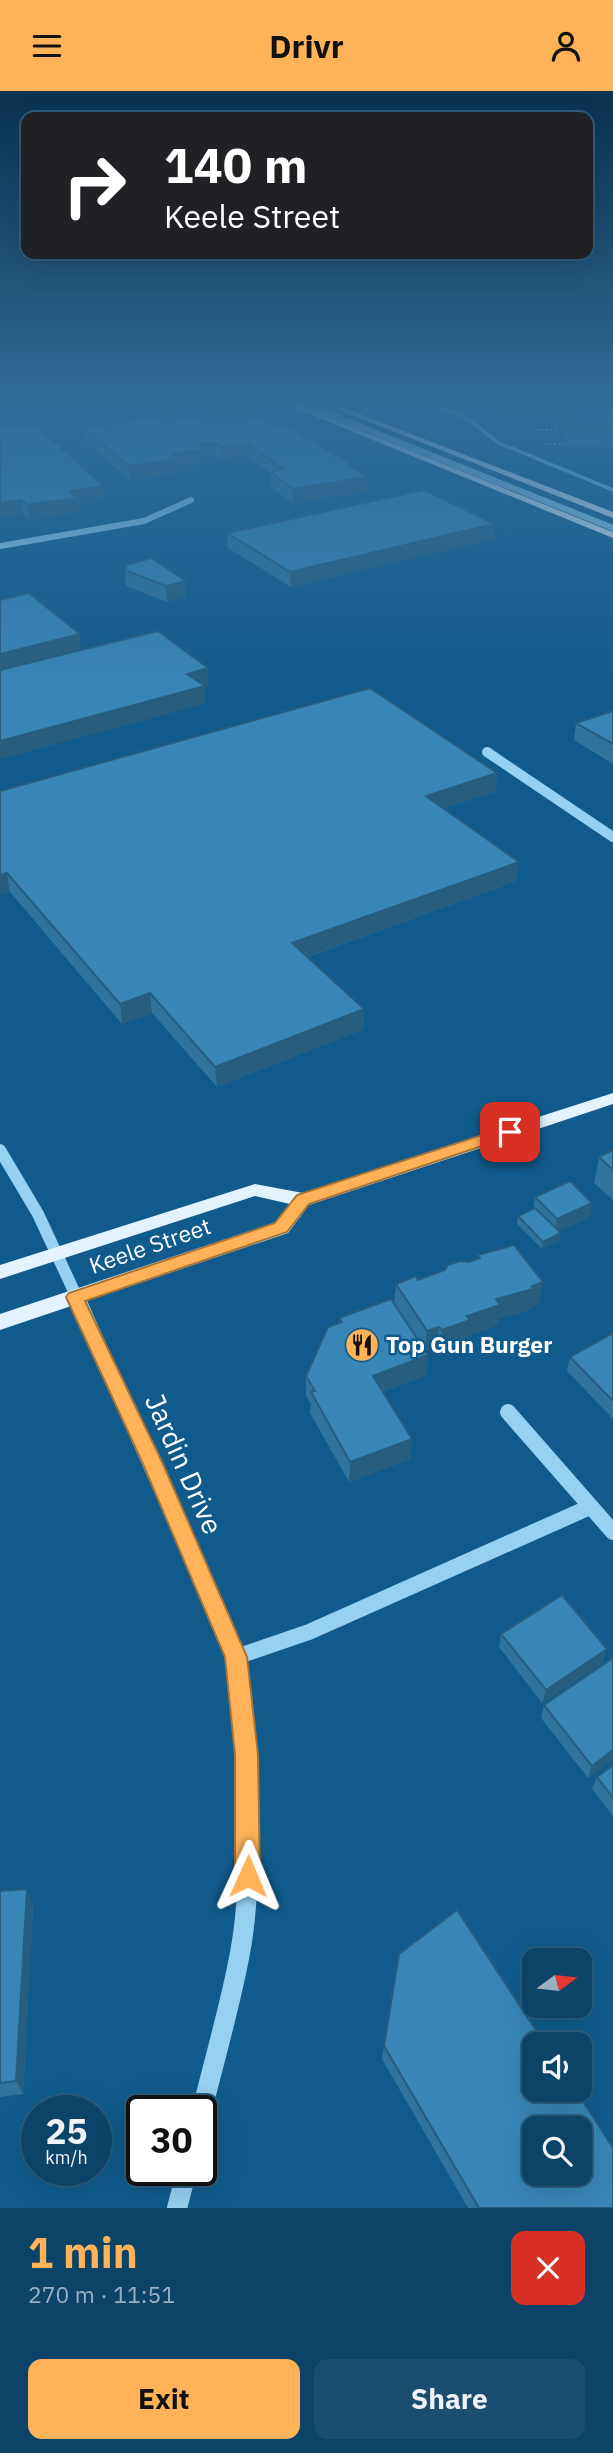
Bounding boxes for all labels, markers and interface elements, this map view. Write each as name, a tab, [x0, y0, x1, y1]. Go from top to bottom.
text: Drivr	[269, 25, 344, 67]
icon: menu	[28, 27, 66, 65]
icon: person	[547, 27, 585, 65]
text: 140 m	[164, 133, 308, 196]
icon: right	[49, 140, 140, 231]
text: Keele Street	[164, 195, 340, 237]
pin	[480, 1102, 540, 1162]
icon: arrive	[491, 1113, 529, 1151]
street label: Keele Street	[85, 1210, 214, 1280]
restaurant icon: Top Gun Burger	[343, 1326, 381, 1364]
place label: Top Gun Burger	[386, 1329, 553, 1359]
street label: Jardin Drive	[137, 1388, 232, 1540]
position arrow	[211, 1839, 285, 1913]
north arrow	[522, 1948, 592, 2018]
map controls	[522, 1948, 592, 2186]
button: sound	[522, 2032, 592, 2102]
speed limit sign: 30	[126, 2095, 217, 2186]
text: 25	[45, 2108, 88, 2154]
button: search	[522, 2116, 592, 2186]
text: km/h	[45, 2146, 88, 2169]
text: 1 min	[28, 2225, 138, 2280]
button: close	[511, 2231, 585, 2305]
text: 270 m · 11:51	[28, 2279, 175, 2309]
button: Exit	[28, 2359, 300, 2439]
button: Share	[314, 2359, 585, 2439]

